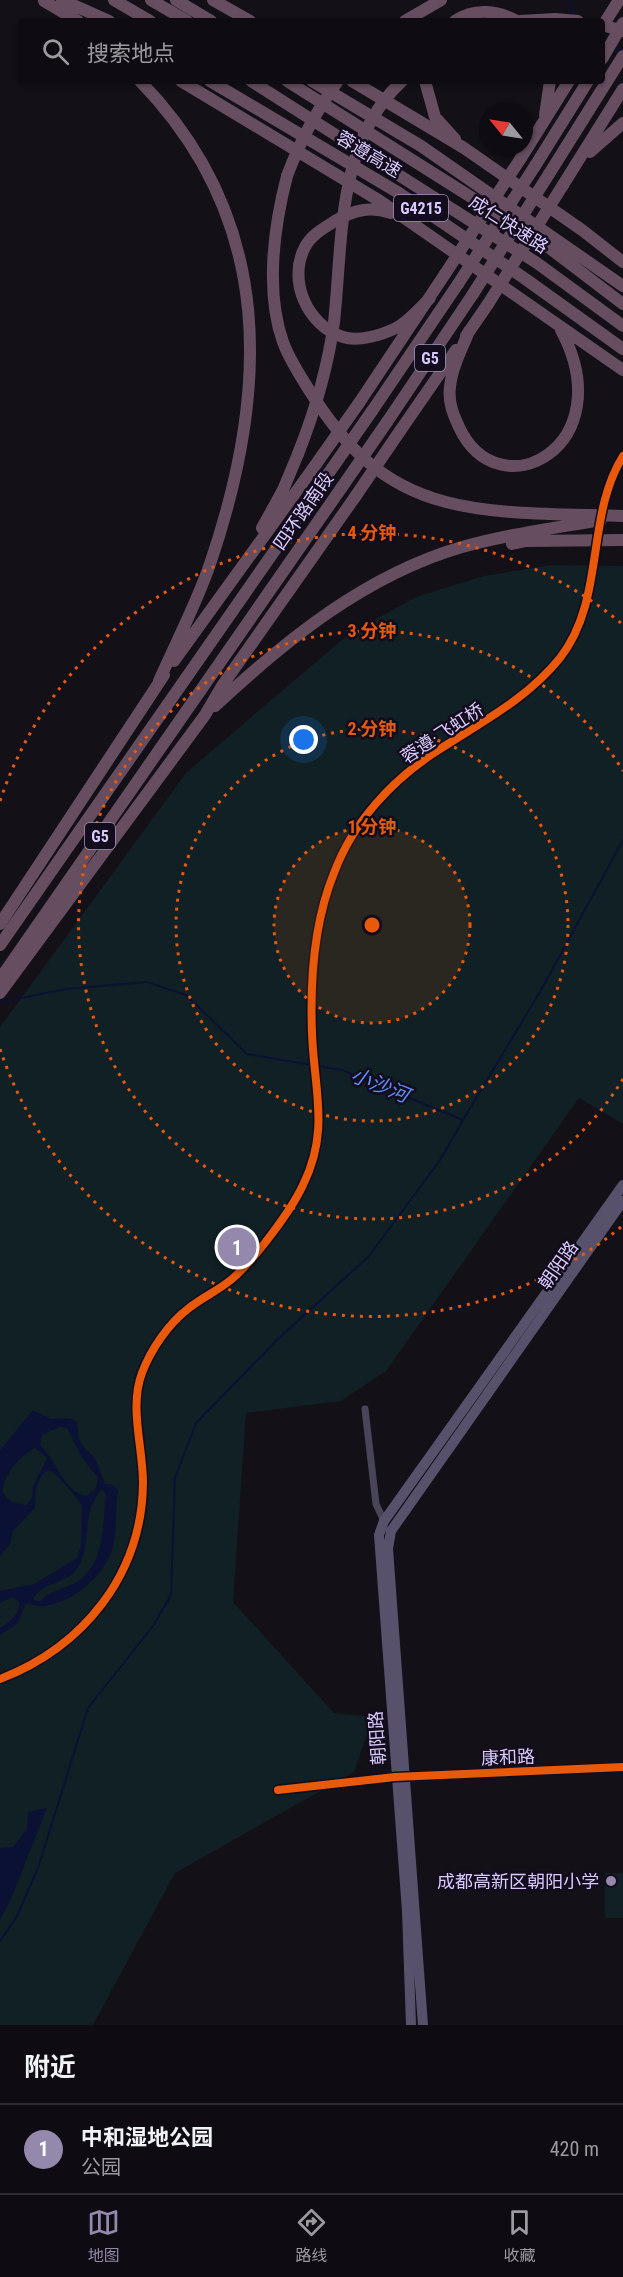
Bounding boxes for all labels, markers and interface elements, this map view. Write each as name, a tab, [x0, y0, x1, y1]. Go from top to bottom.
search box	[18, 18, 605, 84]
icon: search	[39, 35, 72, 68]
text: 搜索地点	[87, 41, 175, 66]
north arrow	[479, 102, 533, 156]
street label: 蓉遵高速	[333, 126, 405, 182]
street label: 成仁快速路	[466, 191, 552, 257]
road number: G4215	[394, 195, 448, 221]
road number: G5	[415, 345, 445, 371]
street label: 四环路南段	[269, 468, 337, 554]
text: 4 分钟	[347, 522, 397, 543]
text: 3 分钟	[347, 620, 397, 641]
street label: 蓉遵·飞虹桥	[397, 698, 487, 768]
text: 2 分钟	[347, 718, 397, 739]
your location	[289, 725, 318, 754]
text: 1 分钟	[347, 816, 397, 837]
road number: G5	[85, 823, 115, 849]
centre of rings	[362, 915, 382, 935]
water label: 小沙河	[348, 1063, 416, 1109]
pin: 1	[218, 1224, 256, 1270]
street label: 朝阳路	[534, 1237, 582, 1293]
street label: 朝阳路	[365, 1710, 389, 1766]
street label: 康和路	[481, 1746, 535, 1768]
place label: 成都高新区朝阳小学	[437, 1871, 599, 1892]
marker: 成都高新区朝阳小学	[604, 1874, 618, 1888]
text: 附近	[24, 2052, 76, 2082]
text: 中和湿地公园	[81, 2125, 213, 2150]
text: 1	[38, 2137, 49, 2161]
text: 420 m	[550, 2137, 599, 2161]
text: 公园	[81, 2155, 121, 2179]
tab: 地图	[87, 2206, 120, 2266]
tab: 路线	[295, 2206, 328, 2266]
tab: 收藏	[503, 2206, 536, 2266]

